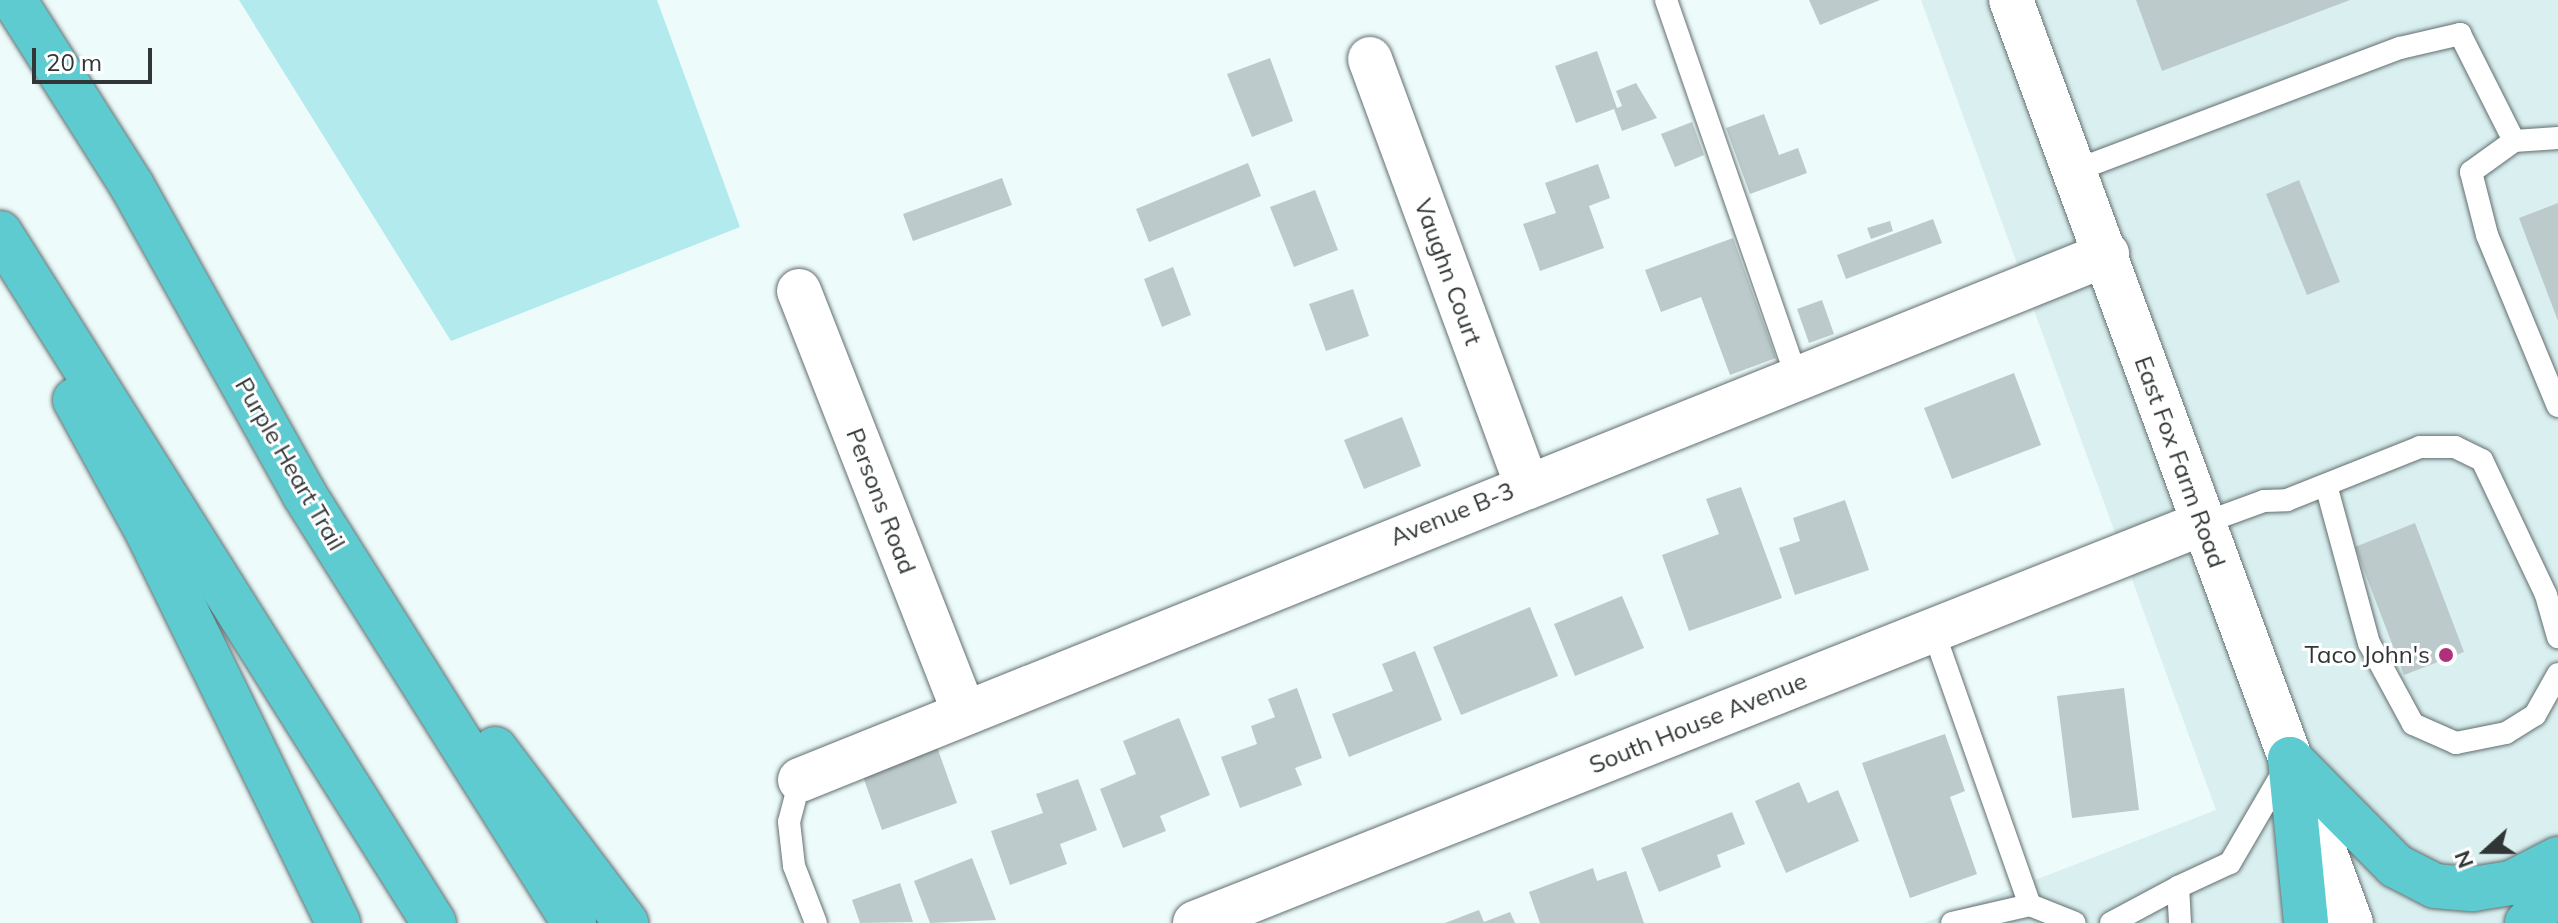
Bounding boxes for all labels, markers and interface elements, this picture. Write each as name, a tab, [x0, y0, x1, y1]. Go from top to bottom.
scale bar	[36, 32, 156, 82]
text: 20 m	[46, 47, 102, 77]
street label: Vaughn Court	[1408, 195, 1488, 349]
street label: East Fox Farm Road	[2128, 352, 2232, 572]
street label: Purple Heart Trail	[229, 373, 351, 555]
street label: Persons Road	[840, 424, 922, 578]
street label: Avenue B-3	[1386, 476, 1518, 552]
place label: Taco John's	[2304, 641, 2430, 669]
marker: Taco John's	[2437, 646, 2455, 664]
street label: South House Avenue	[1585, 666, 1811, 780]
north arrow	[2446, 811, 2526, 891]
text: N	[2448, 847, 2480, 872]

